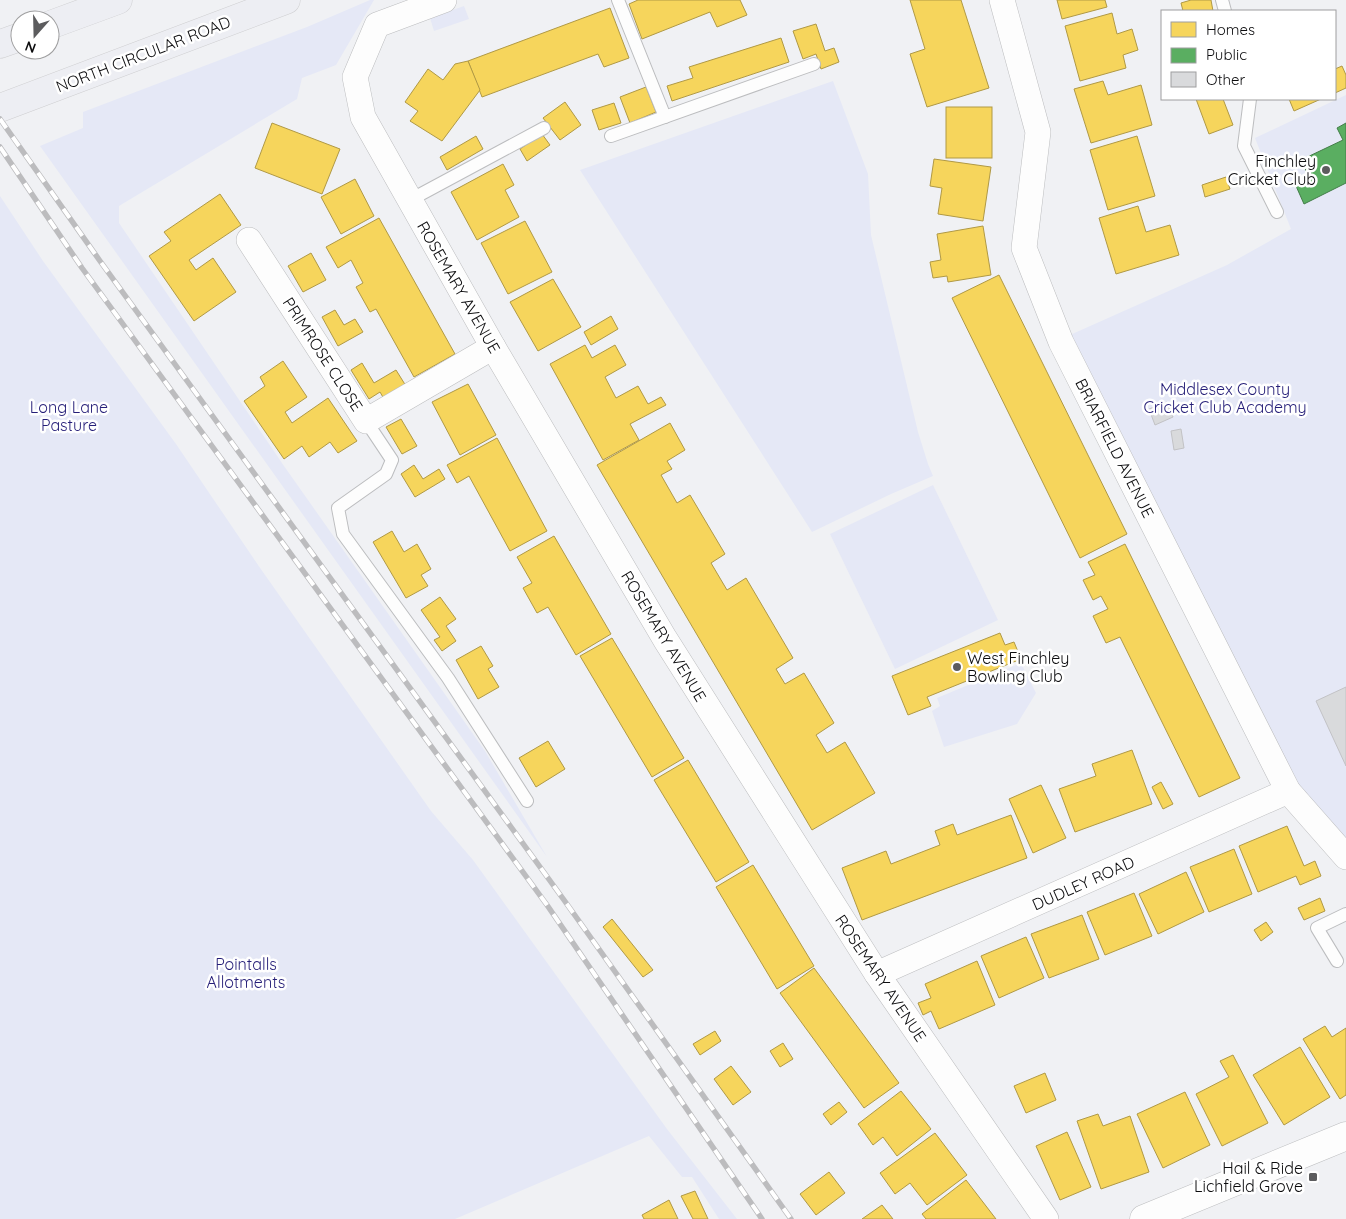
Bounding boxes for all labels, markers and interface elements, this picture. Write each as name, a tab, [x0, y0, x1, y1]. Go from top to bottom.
north arrow	[10, 10, 60, 60]
legend	[1161, 10, 1336, 100]
street label: NORTH CIRCULAR ROAD	[53, 11, 233, 97]
text: Homes	[1206, 20, 1255, 39]
text: N	[23, 37, 38, 57]
text: Public	[1206, 45, 1247, 64]
text: Other	[1206, 70, 1246, 89]
place label: Finchley Cricket Club	[1228, 151, 1316, 189]
marker: Finchley Cricket Club	[1320, 164, 1332, 176]
street label: ROSEMARY AVENUE	[413, 218, 505, 356]
street label: PRIMROSE CLOSE	[279, 293, 367, 415]
street label: BRIARFIELD AVENUE	[1071, 375, 1159, 521]
park label: Middlesex County Cricket Club Academy	[1143, 379, 1307, 417]
park label: Long Lane Pasture	[30, 397, 108, 435]
street label: ROSEMARY AVENUE	[617, 567, 711, 705]
place label: West Finchley Bowling Club	[967, 648, 1069, 686]
marker: West Finchley Bowling Club	[951, 661, 963, 673]
street label: DUDLEY ROAD	[1029, 852, 1137, 914]
street label: ROSEMARY AVENUE	[831, 911, 931, 1045]
park label: Pointalls Allotments	[207, 954, 285, 992]
place label: Hail & Ride Lichfield Grove	[1194, 1158, 1303, 1196]
marker: Hail & Ride Lichfield Grove	[1307, 1171, 1319, 1183]

